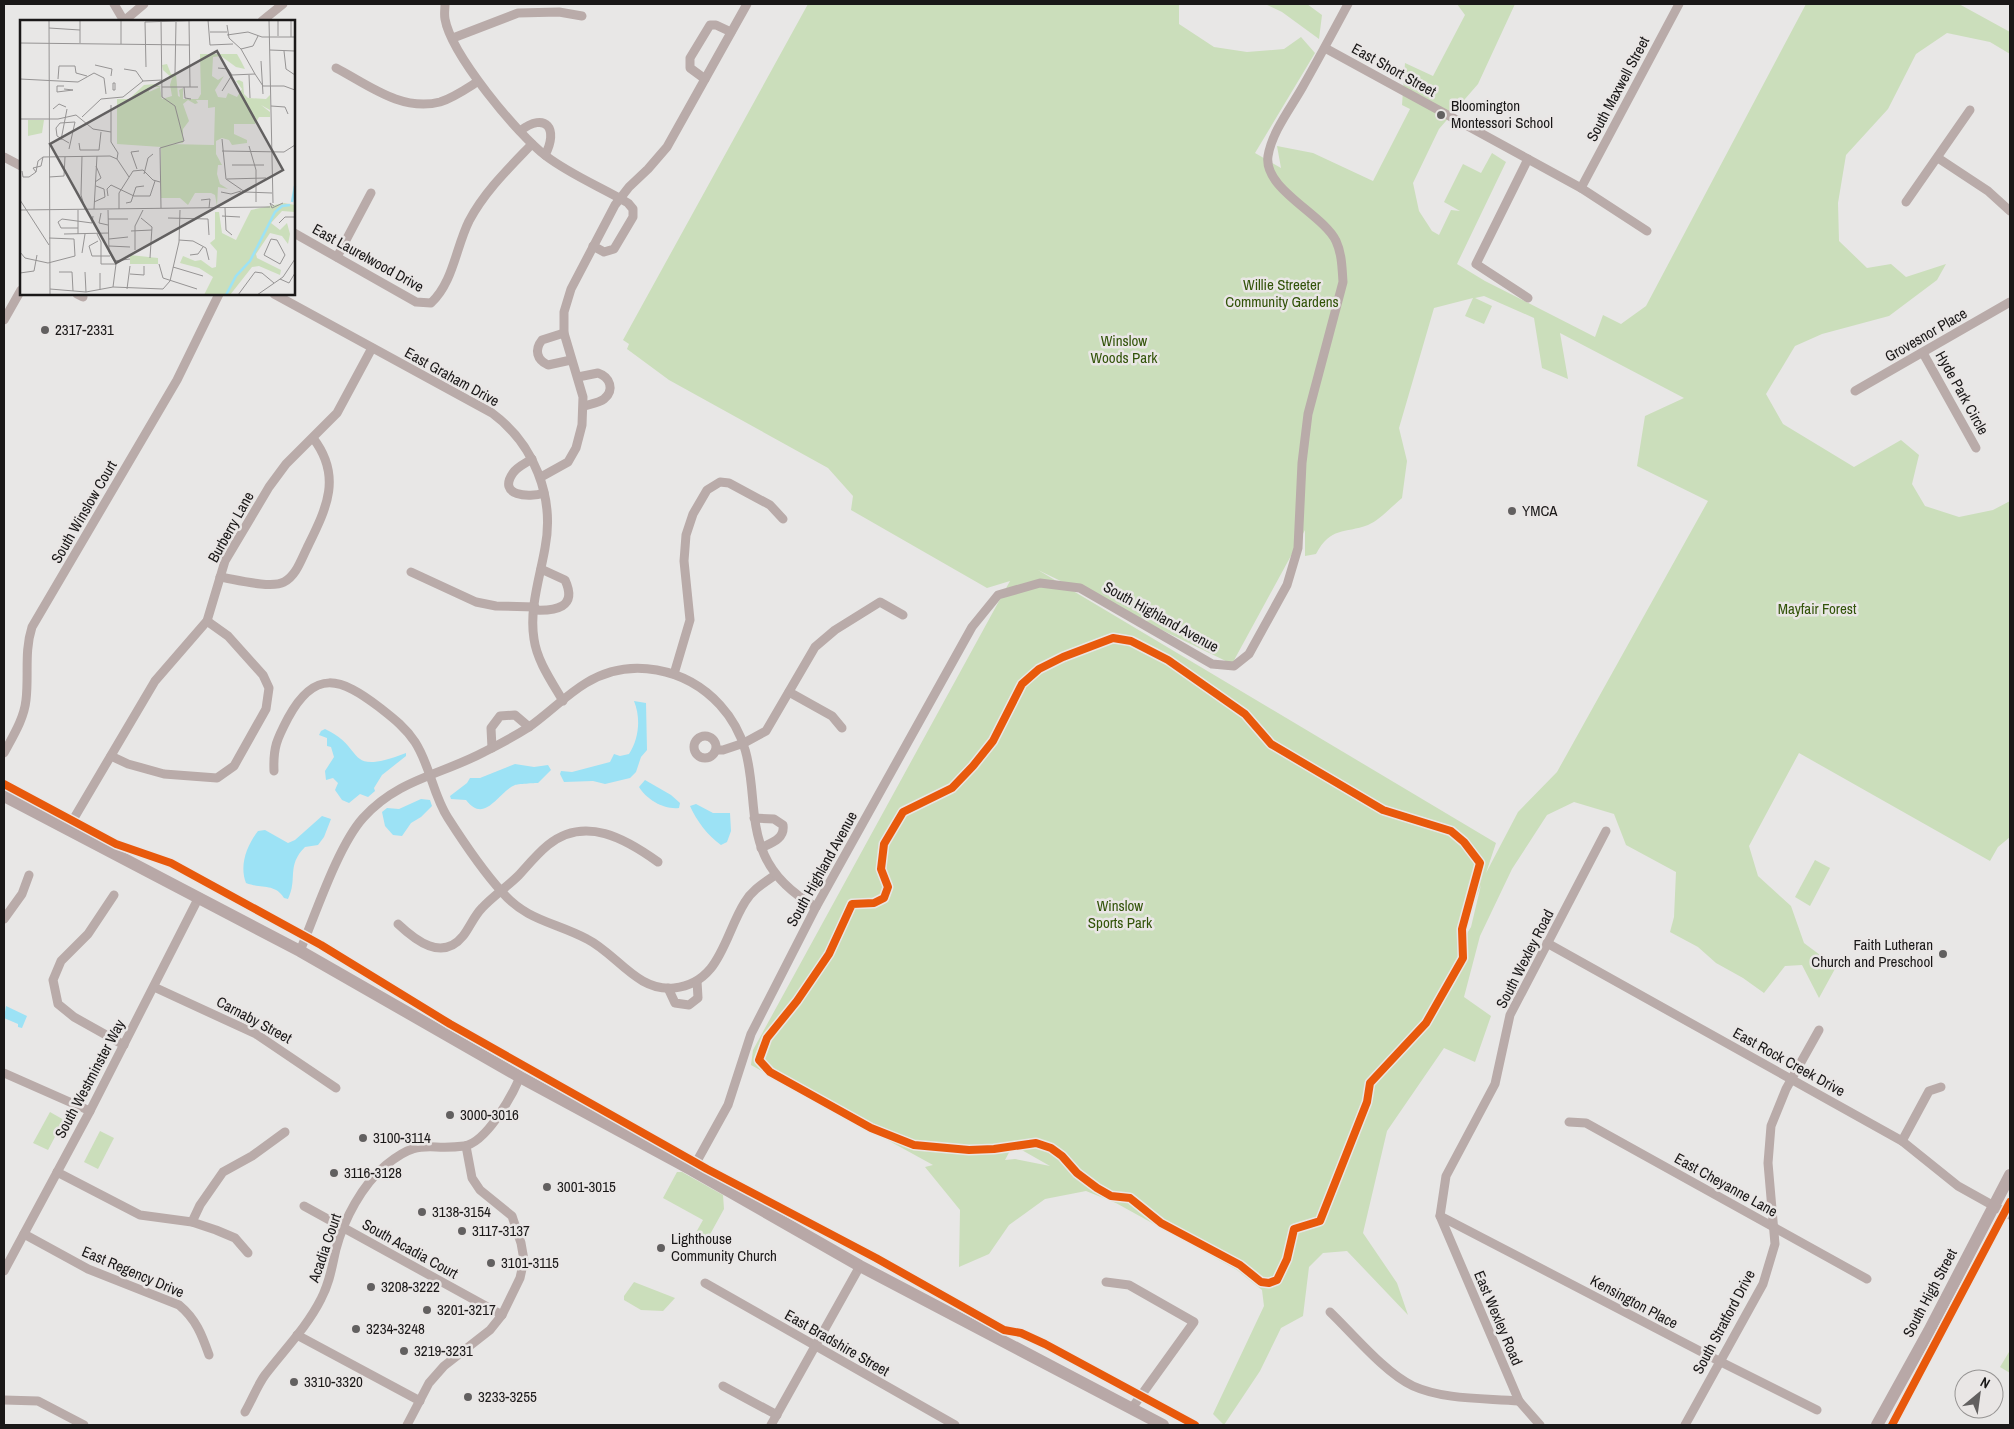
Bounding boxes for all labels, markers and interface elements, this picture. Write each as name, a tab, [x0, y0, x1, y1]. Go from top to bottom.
inset map	[20, 20, 295, 295]
street label: South Maxwell Street	[1581, 32, 1654, 145]
street label: East Short Street	[1348, 38, 1441, 102]
place label: Bloomington Montessori School	[1451, 95, 1553, 133]
marker: Bloomington Montessori School	[1435, 109, 1447, 121]
street label: East Laurelwood Drive	[309, 218, 428, 297]
park label: Willie Streeter Community Gardens	[1225, 274, 1339, 312]
street label: Grovesnor Place	[1881, 302, 1971, 367]
place label: 2317-2331	[55, 319, 114, 340]
marker: 2317-2331	[39, 324, 51, 336]
park label: Winslow Woods Park	[1091, 330, 1158, 368]
street label: East Graham Drive	[401, 342, 504, 411]
street label: Hyde Park Circle	[1931, 347, 1994, 439]
street label: South Winslow Court	[46, 456, 122, 567]
street label: Burberry Lane	[202, 487, 259, 566]
place label: YMCA	[1522, 500, 1558, 521]
marker: YMCA	[1506, 505, 1518, 517]
street label: South Highland Avenue	[1100, 576, 1223, 657]
park label: Mayfair Forest	[1778, 598, 1857, 619]
street label: South Highland Avenue	[781, 807, 862, 930]
park label: Winslow Sports Park	[1088, 895, 1153, 933]
street label: South Wexley Road	[1491, 906, 1559, 1012]
place label: Faith Lutheran Church and Preschool	[1811, 934, 1933, 972]
marker: Faith Lutheran Church and Preschool	[1937, 948, 1949, 960]
street label: Carnaby Street	[213, 991, 296, 1049]
street label: South Westminster Way	[49, 1015, 130, 1142]
street label: East Rock Creek Drive	[1729, 1022, 1849, 1101]
place label: 3000-3016	[460, 1104, 519, 1125]
marker: 3000-3016	[444, 1109, 456, 1121]
place label: 3100-3114	[373, 1127, 431, 1148]
marker: 3100-3114	[357, 1132, 369, 1144]
street label: East Cheyanne Lane	[1671, 1148, 1782, 1222]
place label: 3116-3128	[344, 1162, 402, 1183]
marker: 3116-3128	[328, 1167, 340, 1179]
place label: 3001-3015	[557, 1176, 616, 1197]
marker: 3001-3015	[541, 1181, 553, 1193]
place label: 3138-3154	[432, 1201, 491, 1222]
marker: 3138-3154	[416, 1206, 428, 1218]
street label: Acadia Court	[303, 1210, 346, 1286]
street label: South Acadia Court	[358, 1214, 462, 1284]
place label: 3117-3137	[472, 1220, 530, 1241]
marker: 3117-3137	[456, 1225, 468, 1237]
place label: Lighthouse Community Church	[671, 1228, 777, 1266]
street label: East Regency Drive	[79, 1241, 188, 1303]
marker: Lighthouse Community Church	[655, 1242, 667, 1254]
street label: South High Street	[1897, 1244, 1962, 1341]
place label: 3101-3115	[501, 1252, 559, 1273]
marker: 3101-3115	[485, 1257, 497, 1269]
street label: South Stratford Drive	[1687, 1266, 1760, 1378]
street label: East Wexley Road	[1469, 1267, 1528, 1368]
street label: Kensington Place	[1587, 1270, 1682, 1334]
place label: 3208-3222	[381, 1276, 440, 1297]
marker: 3208-3222	[365, 1281, 377, 1293]
place label: 3201-3217	[437, 1299, 496, 1320]
marker: 3201-3217	[421, 1304, 433, 1316]
street label: East Bradshire Street	[781, 1304, 894, 1381]
place label: 3234-3248	[366, 1318, 425, 1339]
marker: 3234-3248	[350, 1323, 362, 1335]
place label: 3219-3231	[414, 1340, 473, 1361]
marker: 3219-3231	[398, 1345, 410, 1357]
north arrow	[1954, 1369, 2004, 1419]
place label: 3310-3320	[304, 1371, 363, 1392]
text: N	[1977, 1373, 1993, 1393]
marker: 3310-3320	[288, 1376, 300, 1388]
place label: 3233-3255	[478, 1386, 537, 1407]
marker: 3233-3255	[462, 1391, 474, 1403]

